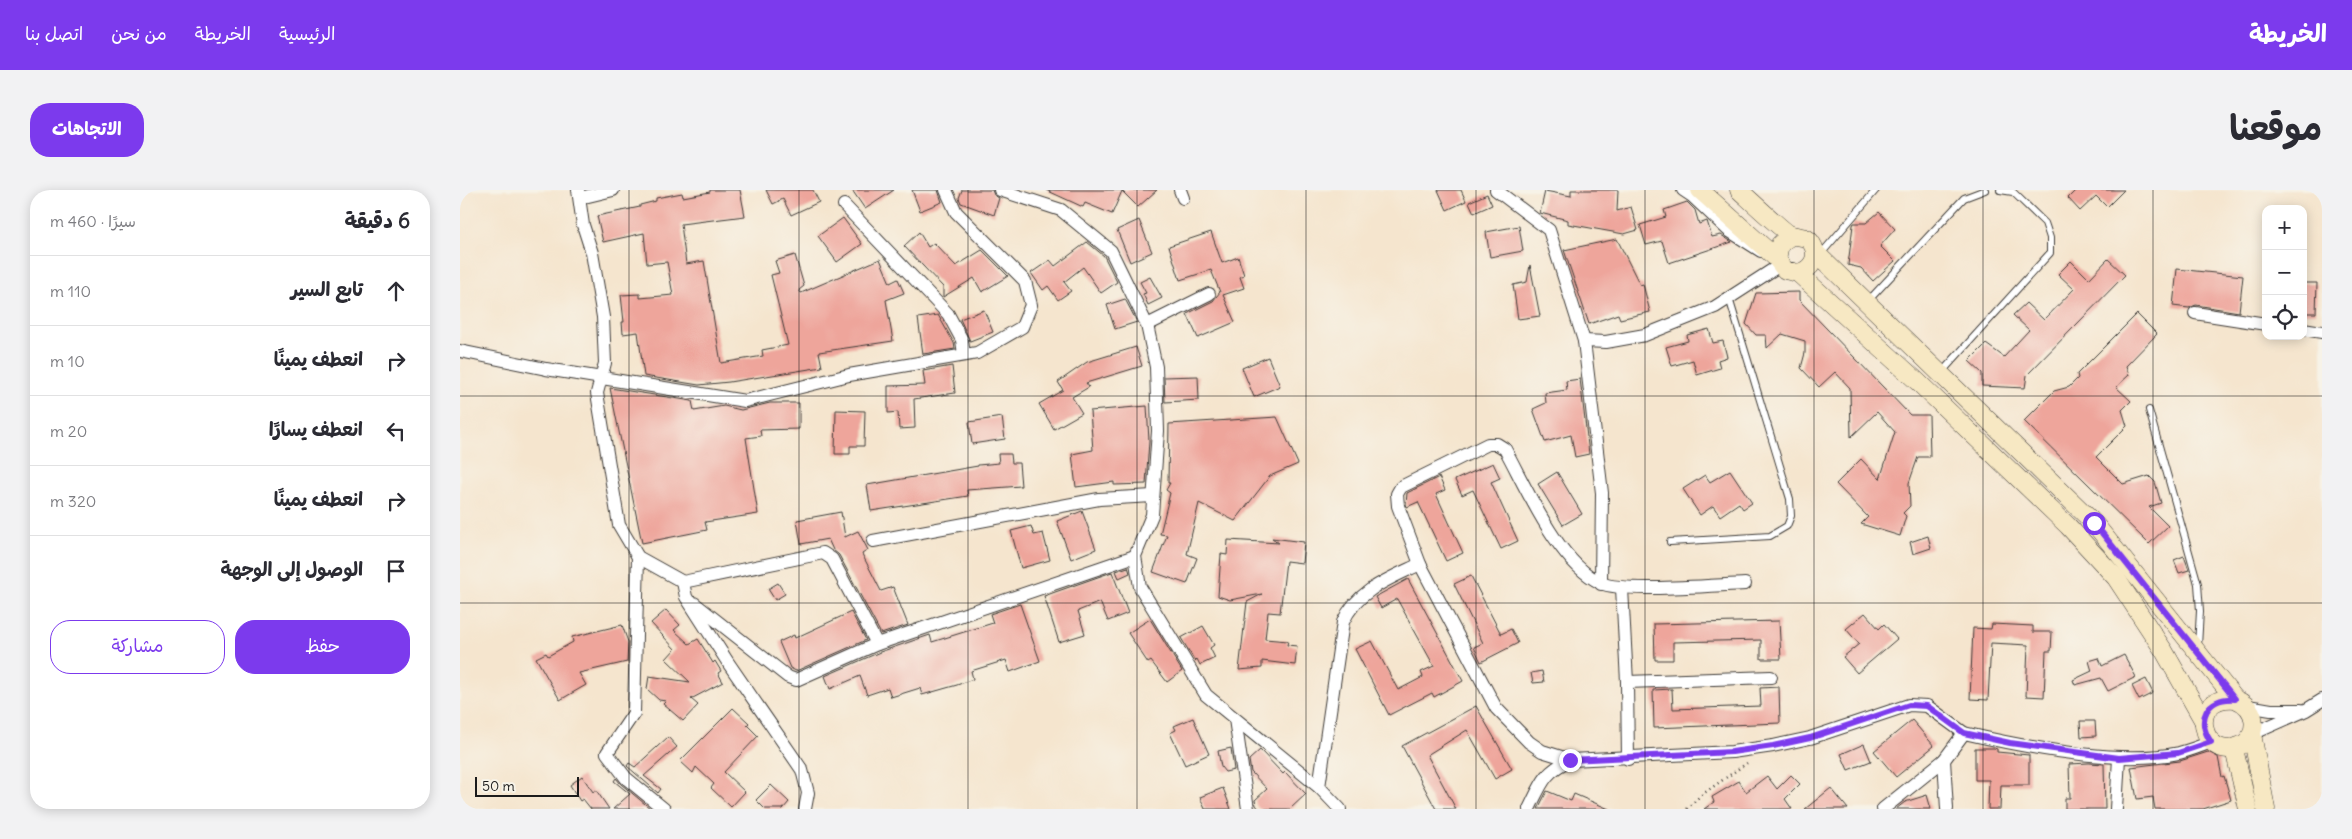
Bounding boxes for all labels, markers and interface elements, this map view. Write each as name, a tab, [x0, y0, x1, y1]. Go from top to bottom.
text: الخريطة	[2249, 18, 2327, 48]
text: اتصل بنا	[25, 22, 83, 45]
text: من نحن	[111, 22, 167, 45]
text: الخريطة	[195, 22, 251, 45]
text: الرئيسية	[279, 22, 336, 45]
button: الاتجاهات	[30, 103, 144, 157]
text: موقعنا	[2229, 105, 2322, 149]
map controls	[2262, 205, 2307, 340]
button: +	[2262, 205, 2307, 250]
text: 6 دقيقة	[344, 207, 410, 234]
text: سيرًا · 460 m	[50, 211, 136, 231]
button: −	[2262, 250, 2307, 295]
text: تابع السير	[291, 277, 363, 301]
icon: ahead	[382, 277, 410, 305]
text: 110 m	[50, 281, 91, 301]
button: locate	[2262, 295, 2307, 340]
text: انعطف يمينًا	[274, 347, 363, 371]
icon: right	[382, 347, 410, 375]
text: 10 m	[50, 351, 85, 371]
text: انعطف يسارًا	[269, 417, 363, 441]
icon: left	[382, 417, 410, 445]
text: 20 m	[50, 421, 87, 441]
text: انعطف يمينًا	[274, 487, 363, 511]
icon: right	[382, 487, 410, 515]
text: 320 m	[50, 491, 96, 511]
route start	[2083, 512, 2106, 535]
text: الوصول إلى الوجهة	[220, 557, 363, 581]
icon: arrive	[382, 557, 410, 585]
button: مشاركة	[50, 620, 225, 674]
button: حفظ	[235, 620, 410, 674]
route end	[1559, 749, 1582, 772]
scale bar	[475, 774, 579, 797]
text: 50 m	[482, 777, 515, 795]

